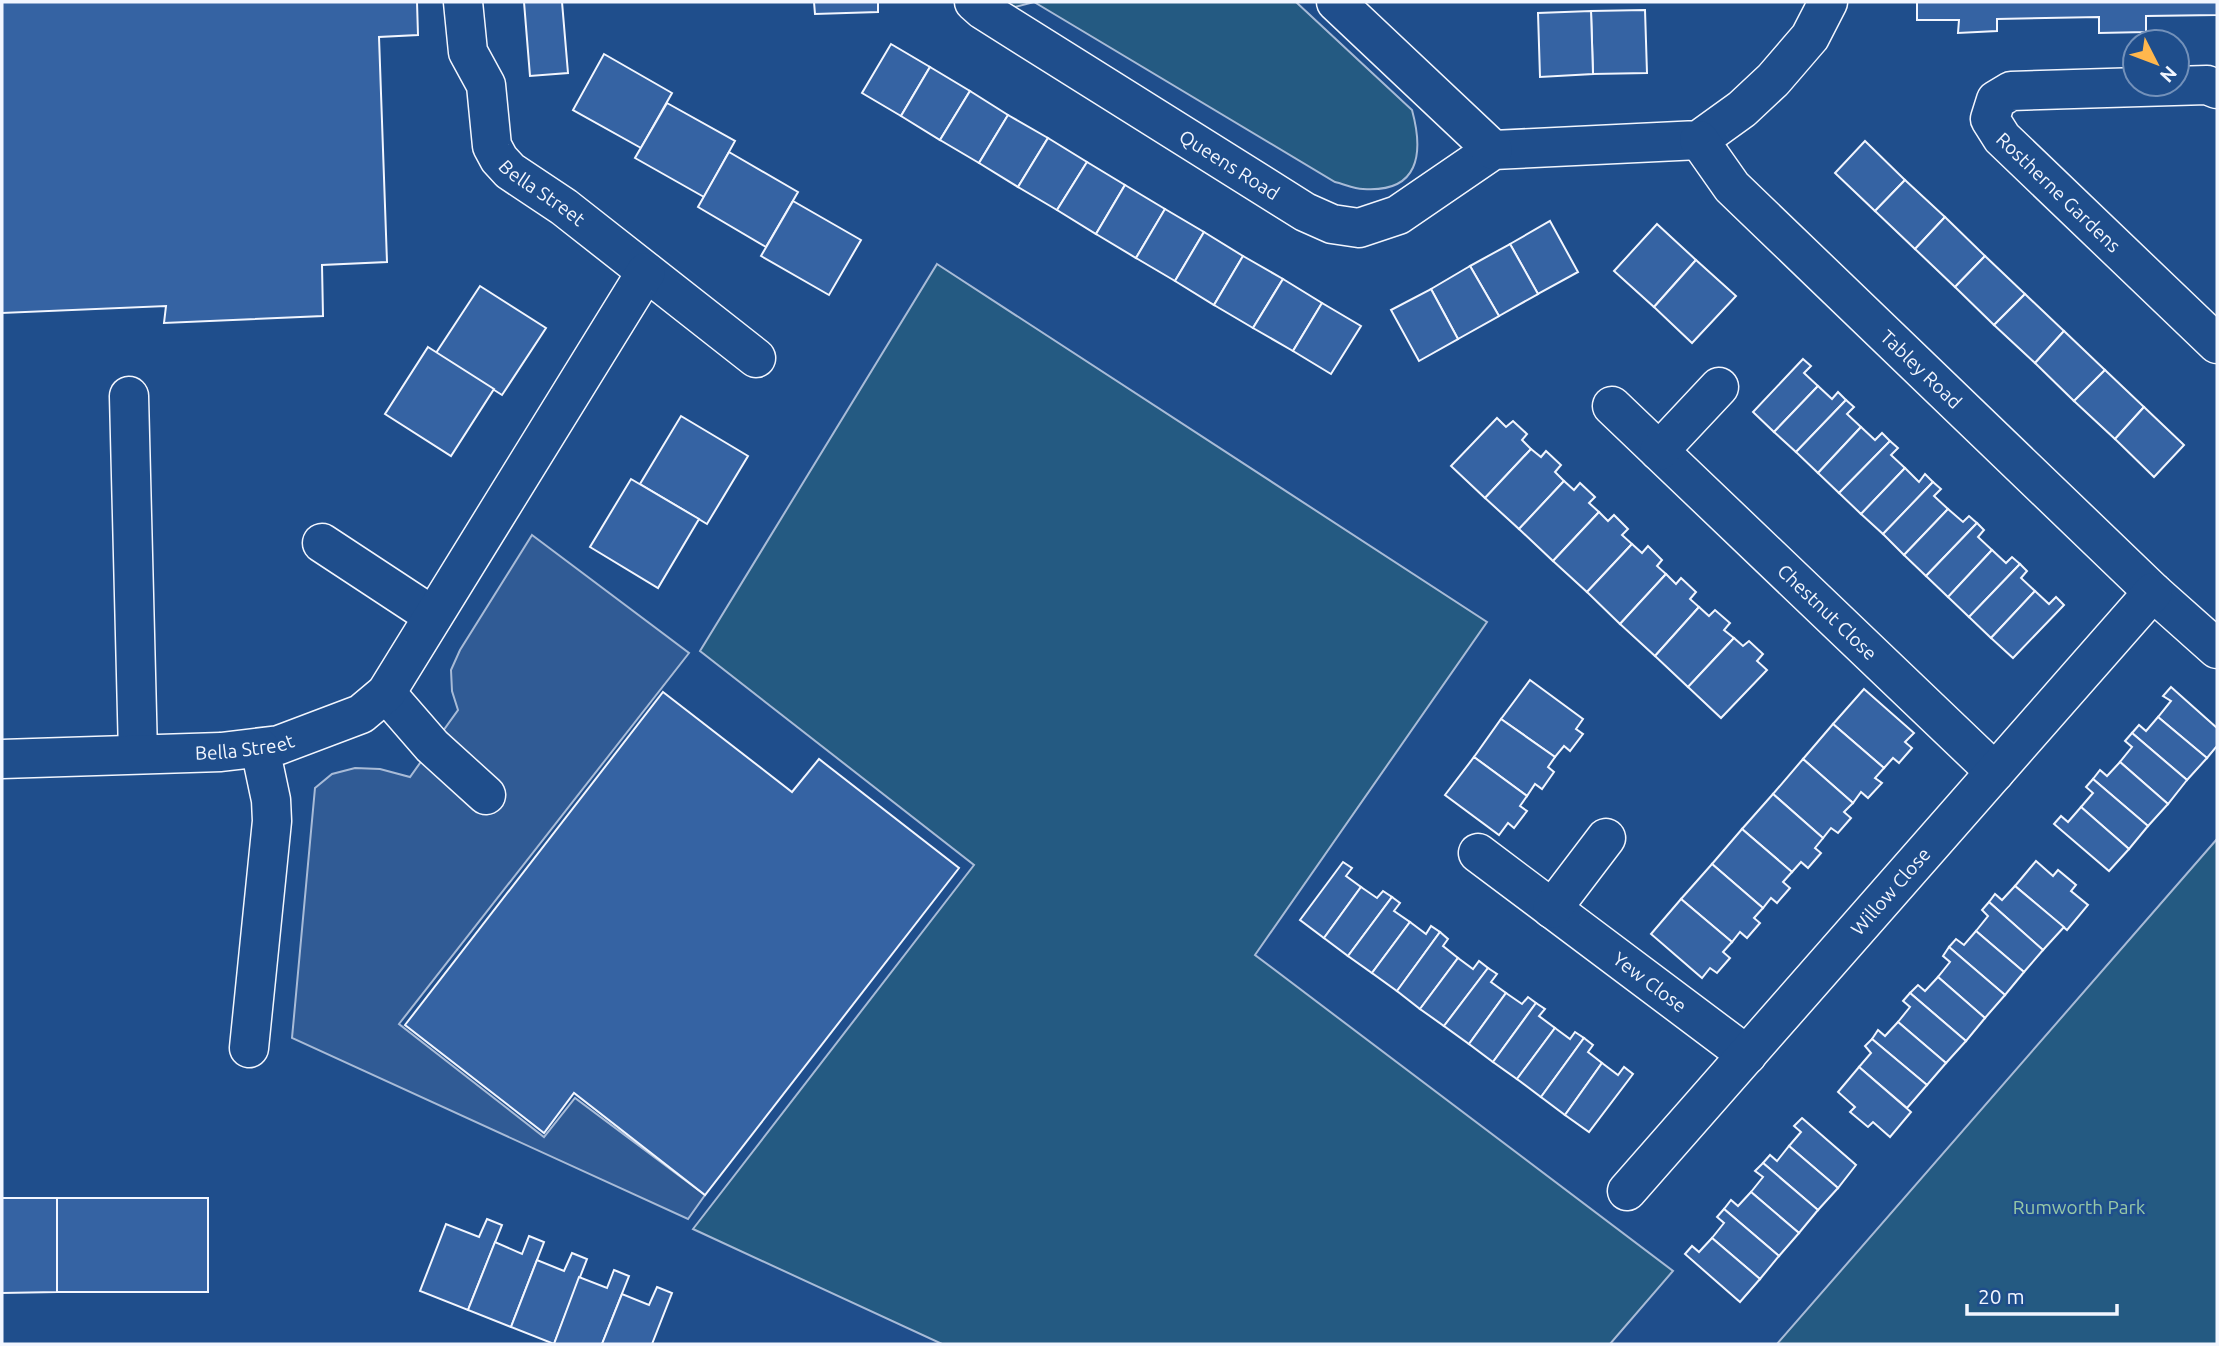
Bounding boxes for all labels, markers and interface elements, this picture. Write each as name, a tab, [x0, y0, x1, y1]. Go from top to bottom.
north arrow	[2121, 28, 2191, 98]
text: N	[2156, 62, 2182, 87]
street label: Queens Road	[1175, 125, 1284, 204]
street label: Rostherne Gardens	[1992, 128, 2125, 257]
street label: Bella Street	[494, 155, 590, 231]
street label: Tabley Road	[1876, 325, 1966, 413]
street label: Chestnut Close	[1773, 559, 1882, 664]
street label: Bella Street	[195, 729, 298, 764]
street label: Willow Close	[1846, 843, 1935, 940]
street label: Yew Close	[1609, 947, 1691, 1017]
park label: Rumworth Park	[2013, 1196, 2146, 1218]
scale bar	[1967, 1272, 2118, 1316]
text: 20 m	[1978, 1284, 2025, 1308]

